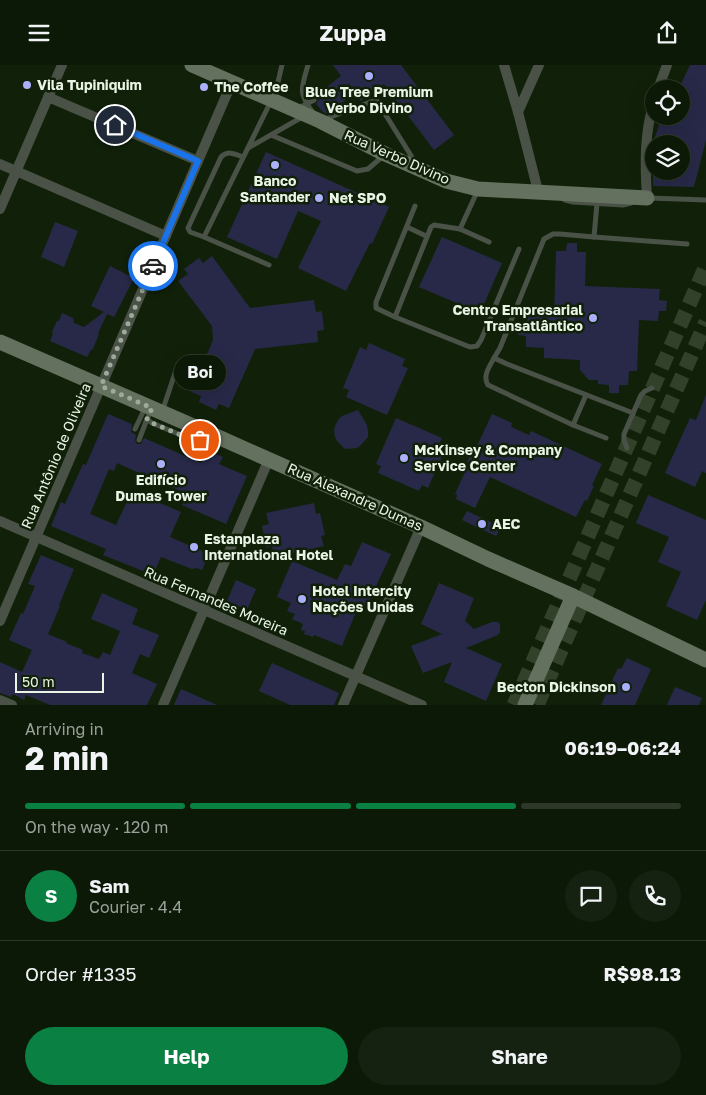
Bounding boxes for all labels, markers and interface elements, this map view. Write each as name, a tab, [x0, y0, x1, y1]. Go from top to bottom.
icon: menu	[25, 19, 53, 47]
text: Zuppa	[320, 19, 386, 46]
icon: share	[653, 19, 681, 47]
marker: Blue Tree Premium Verbo Divino	[363, 70, 375, 82]
place label: Vila Tupiniquim	[37, 76, 142, 93]
place label: The Coffee	[214, 78, 289, 95]
marker: Vila Tupiniquim	[21, 79, 33, 91]
map controls	[645, 80, 690, 180]
button: locate	[645, 80, 690, 125]
marker: The Coffee	[198, 81, 210, 93]
place label: Blue Tree Premium Verbo Divino	[305, 83, 433, 116]
pin	[94, 104, 136, 146]
icon: home	[101, 111, 129, 139]
street label: Rua Verbo Divino	[342, 126, 453, 187]
button: layers	[645, 135, 690, 180]
marker: Banco Santander	[269, 159, 281, 171]
place label: Banco Santander	[240, 172, 311, 205]
place label: Net SPO	[329, 189, 387, 206]
marker: Net SPO	[313, 192, 325, 204]
courier	[128, 241, 178, 291]
icon: car	[139, 252, 167, 280]
place label: Centro Empresarial Transatlântico	[452, 301, 583, 334]
marker: Centro Empresarial Transatlântico	[587, 312, 599, 324]
callout: Boi	[174, 355, 226, 390]
text: Boi	[187, 362, 213, 382]
street label: Rua Antônio de Oliveira	[17, 380, 94, 531]
pin	[179, 419, 221, 461]
icon: bag	[186, 426, 214, 454]
place label: McKinsey & Company Service Center	[414, 441, 563, 474]
marker: McKinsey & Company Service Center	[398, 452, 410, 464]
marker: Edifício Dumas Tower	[155, 458, 167, 470]
street label: Rua Alexandre Dumas	[285, 459, 425, 534]
place label: Edifício Dumas Tower	[115, 471, 207, 504]
place label: AEC	[492, 515, 521, 532]
marker: AEC	[476, 518, 488, 530]
place label: Estanplaza International Hotel	[204, 530, 334, 563]
marker: Estanplaza International Hotel	[188, 541, 200, 553]
street label: Rua Fernandes Moreira	[142, 563, 291, 639]
place label: Hotel Intercity Nações Unidas	[312, 582, 414, 615]
marker: Hotel Intercity Nações Unidas	[296, 593, 308, 605]
scale bar	[15, 670, 104, 693]
text: 50 m	[22, 673, 55, 690]
place label: Becton Dickinson	[497, 678, 616, 695]
marker: Becton Dickinson	[620, 681, 632, 693]
text: Arriving in	[25, 719, 104, 739]
text: 06:19–06:24	[565, 736, 681, 759]
text: 2 min	[25, 739, 109, 777]
text: On the way · 120 m	[25, 817, 168, 837]
button: chat	[565, 870, 617, 922]
button: phone	[629, 870, 681, 922]
text: Sam	[89, 874, 129, 897]
text: S	[45, 884, 57, 907]
text: Courier · 4.4	[89, 897, 182, 917]
text: Order #1335	[25, 962, 137, 985]
text: R$98.13	[603, 962, 681, 985]
button: Help	[25, 1027, 348, 1085]
button: Share	[358, 1027, 681, 1085]

